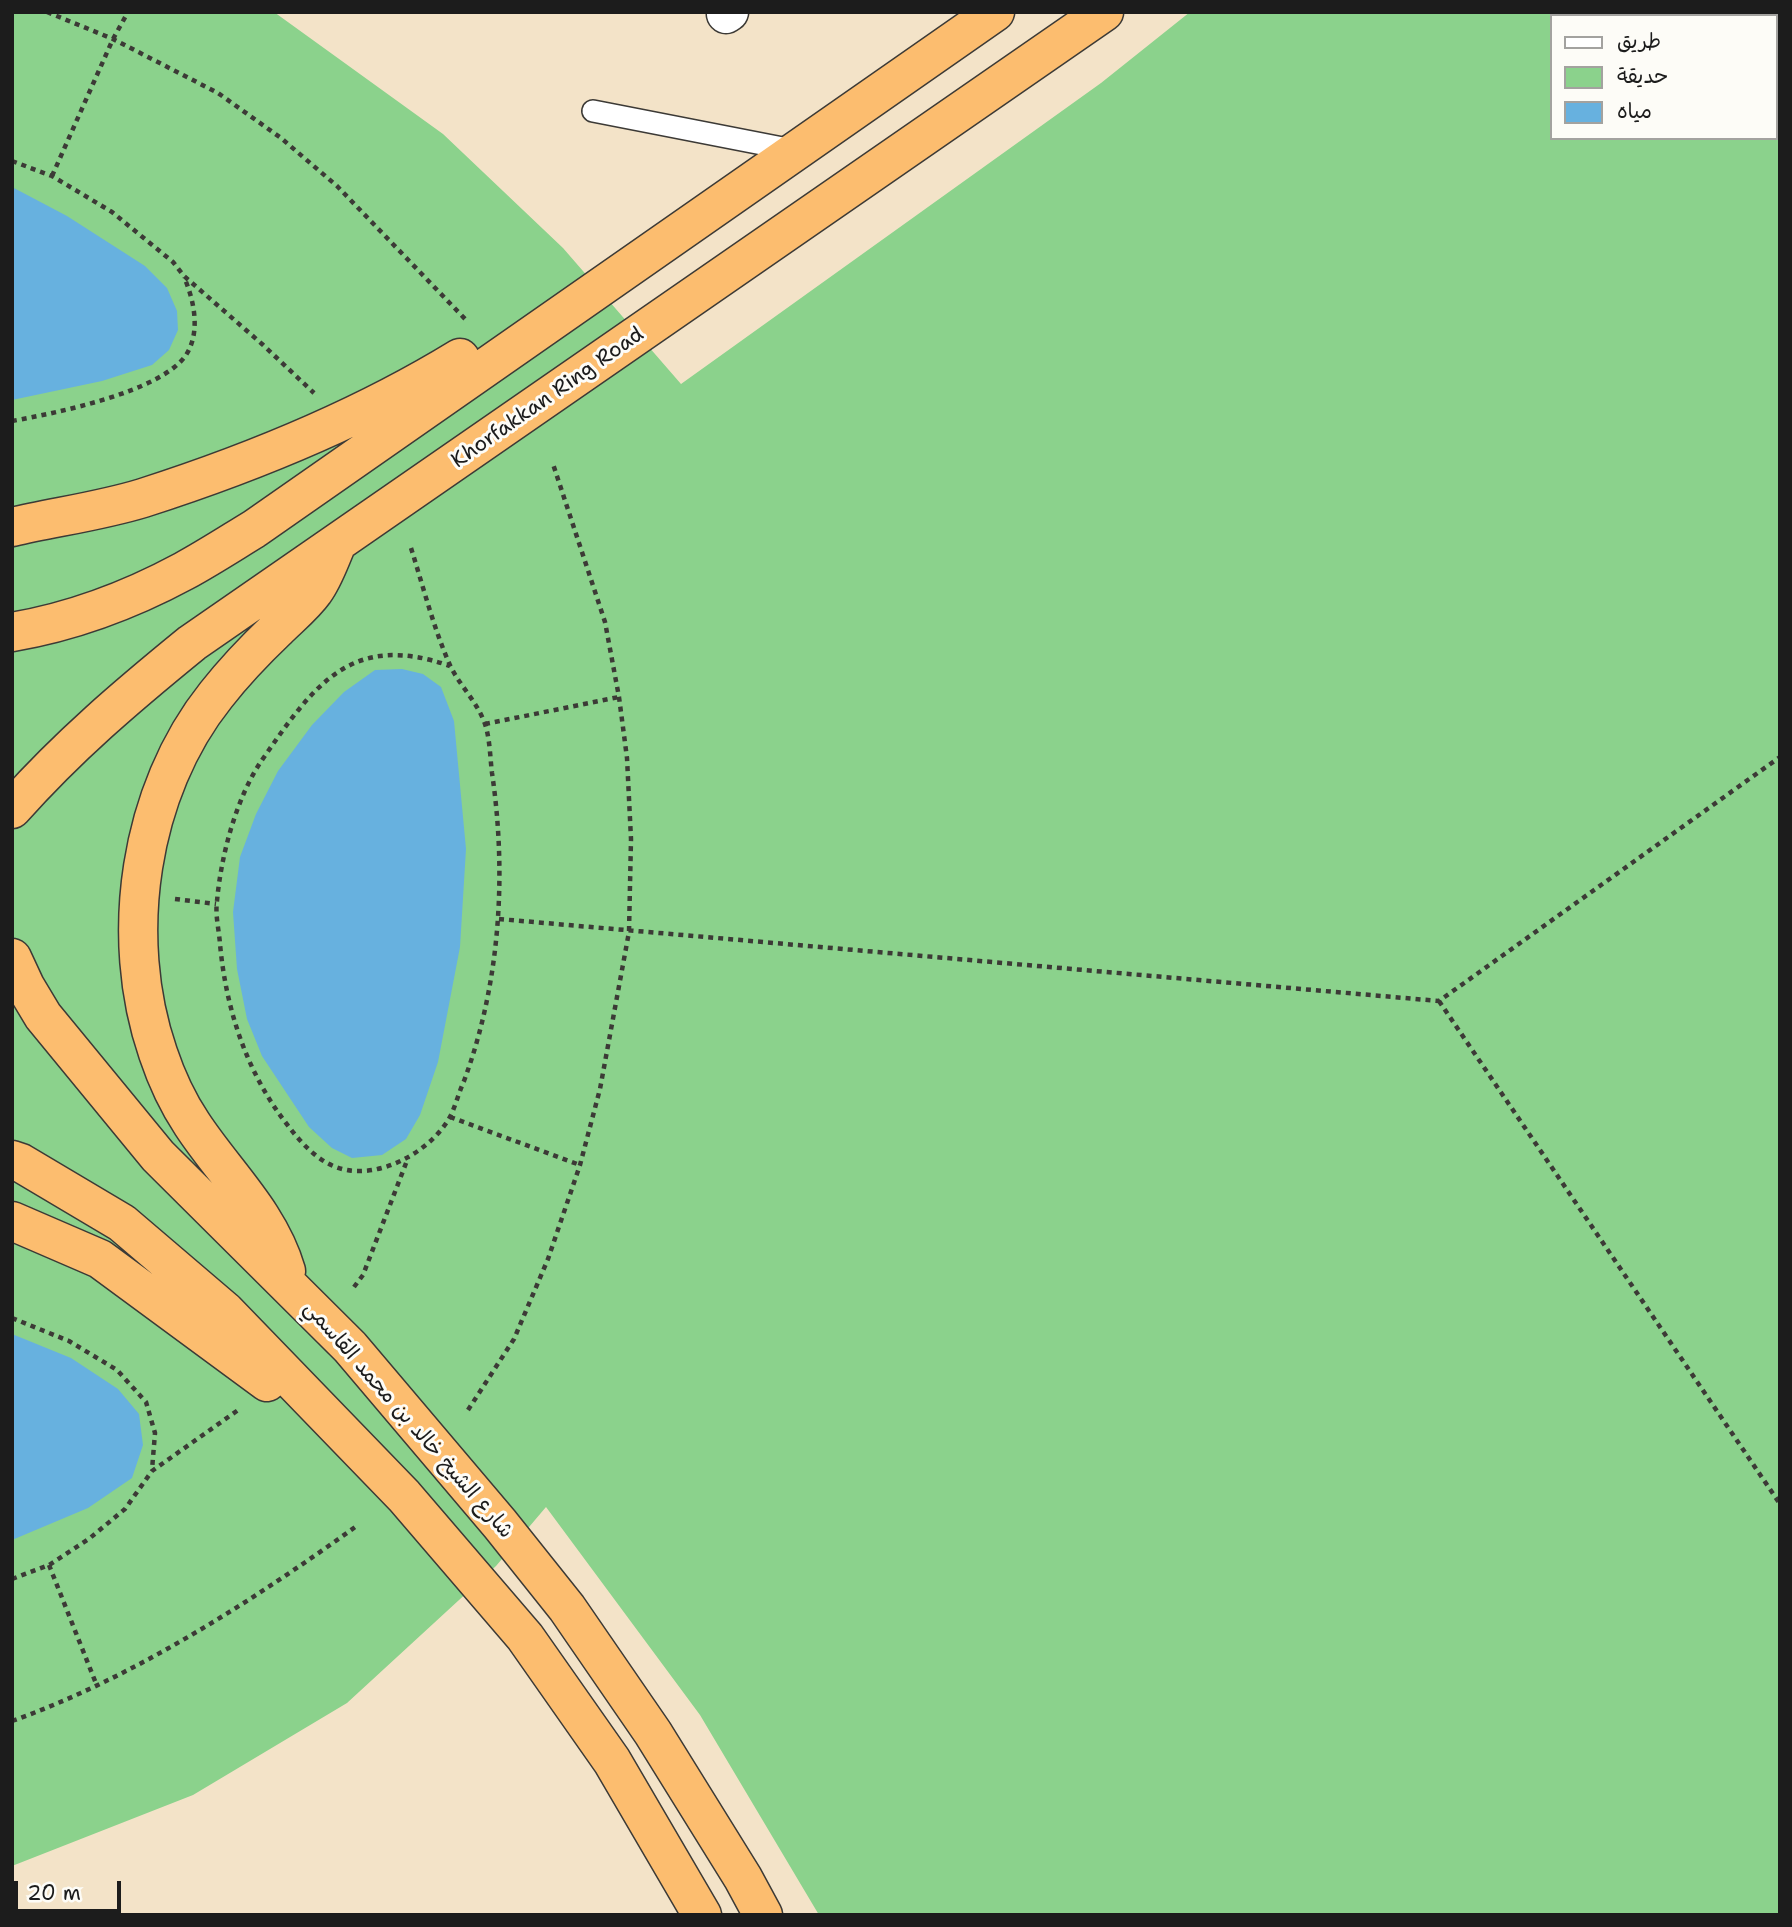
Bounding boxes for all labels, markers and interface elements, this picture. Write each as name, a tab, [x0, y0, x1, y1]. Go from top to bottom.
legend	[1550, 14, 1778, 140]
text: طريق	[1617, 27, 1661, 55]
text: حديقة	[1617, 62, 1668, 90]
text: مياه	[1617, 97, 1652, 125]
street label: Khorfakkan Ring Road	[447, 322, 649, 474]
street label: شارع الشيخ خالد بن محمد القاسمي	[298, 1296, 518, 1544]
scale bar	[18, 1868, 124, 1912]
text: 20 m	[27, 1879, 81, 1907]

